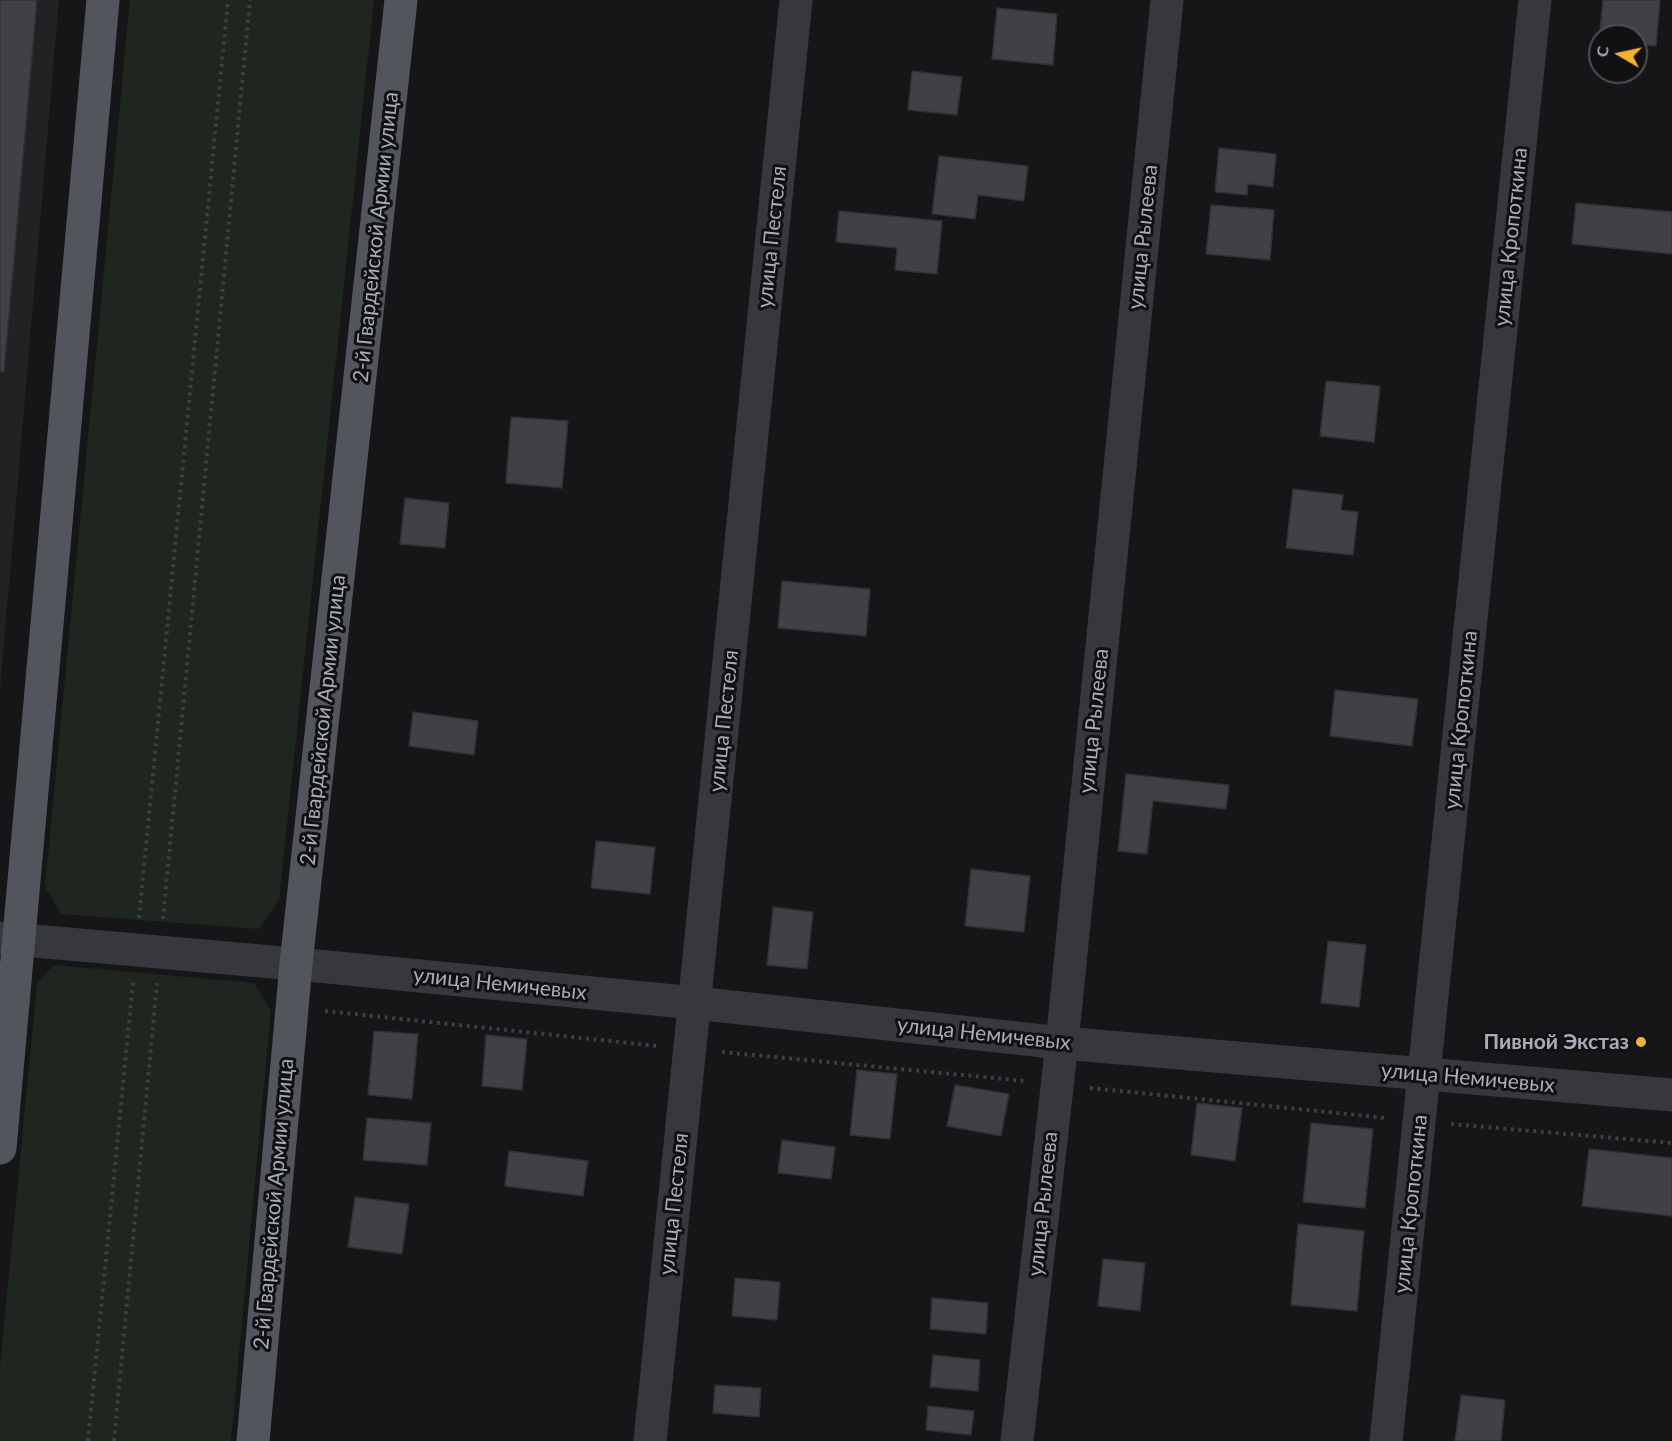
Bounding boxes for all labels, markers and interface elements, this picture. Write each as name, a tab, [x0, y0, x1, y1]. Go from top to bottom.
north arrow	[1588, 24, 1648, 84]
text: С	[1591, 45, 1612, 58]
street label: 2-й Гвардейской Армии улица	[348, 91, 404, 383]
street label: улица Кропоткина	[1489, 146, 1533, 328]
street label: улица Рылеева	[1123, 163, 1163, 311]
street label: улица Пестеля	[752, 165, 792, 309]
street label: 2-й Гвардейской Армии улица	[295, 574, 351, 866]
street label: улица Кропоткина	[1439, 629, 1483, 811]
street label: улица Рылеева	[1074, 647, 1114, 795]
street label: улица Пестеля	[704, 649, 744, 793]
street label: улица Немичевых	[412, 962, 588, 1006]
street label: улица Немичевых	[896, 1012, 1072, 1056]
place label: Пивной Экстаз	[1484, 1029, 1629, 1055]
marker: Пивной Экстаз	[1634, 1035, 1648, 1049]
street label: 2-й Гвардейской Армии улица	[249, 1057, 299, 1351]
street label: улица Немичевых	[1380, 1058, 1556, 1098]
street label: улица Кропоткина	[1389, 1113, 1433, 1295]
street label: улица Рылеева	[1023, 1130, 1063, 1278]
street label: улица Пестеля	[654, 1132, 694, 1276]

